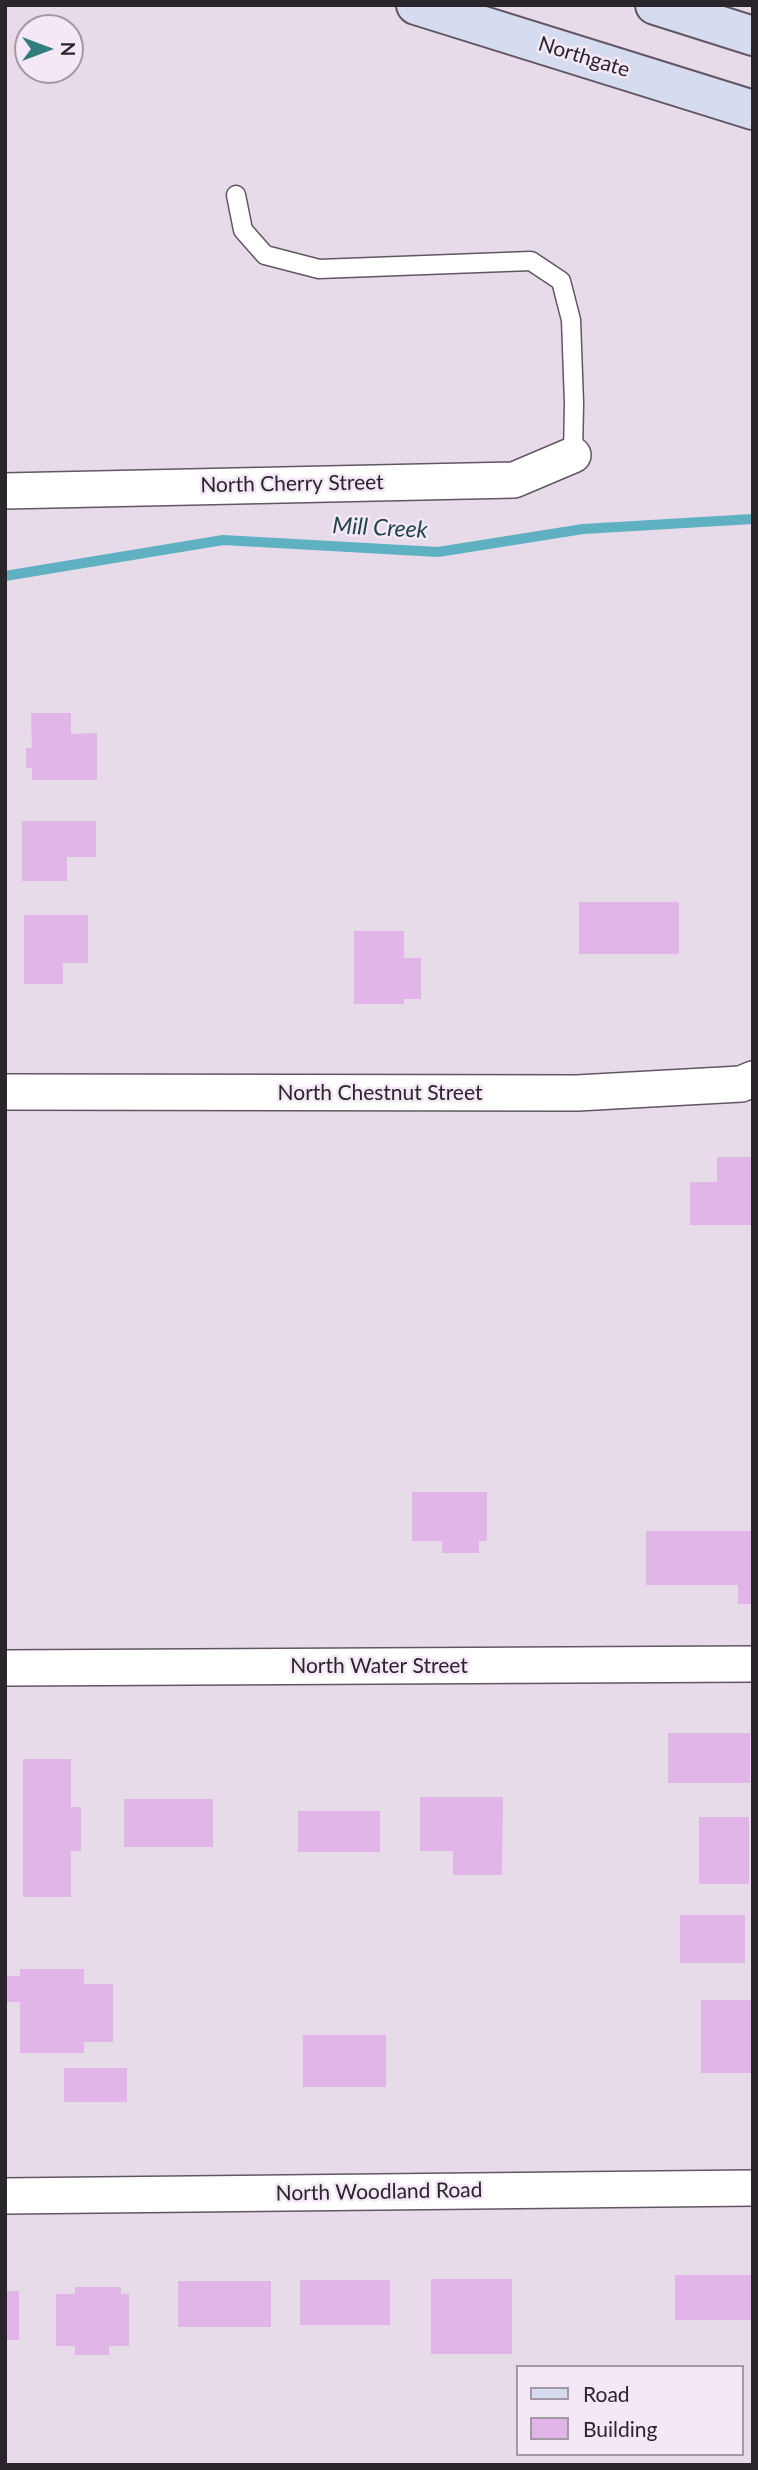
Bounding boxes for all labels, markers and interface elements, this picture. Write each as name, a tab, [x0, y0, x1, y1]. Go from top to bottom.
north arrow	[14, 14, 84, 84]
street label: Northgate	[535, 31, 633, 83]
text: N	[57, 42, 80, 56]
street label: North Cherry Street	[200, 470, 384, 498]
water label: Mill Creek	[332, 512, 428, 544]
street label: North Chestnut Street	[278, 1080, 482, 1106]
street label: North Water Street	[290, 1653, 468, 1679]
street label: North Woodland Road	[275, 2178, 483, 2206]
legend	[516, 2365, 744, 2456]
text: Road	[583, 2381, 630, 2406]
text: Building	[583, 2416, 658, 2441]

